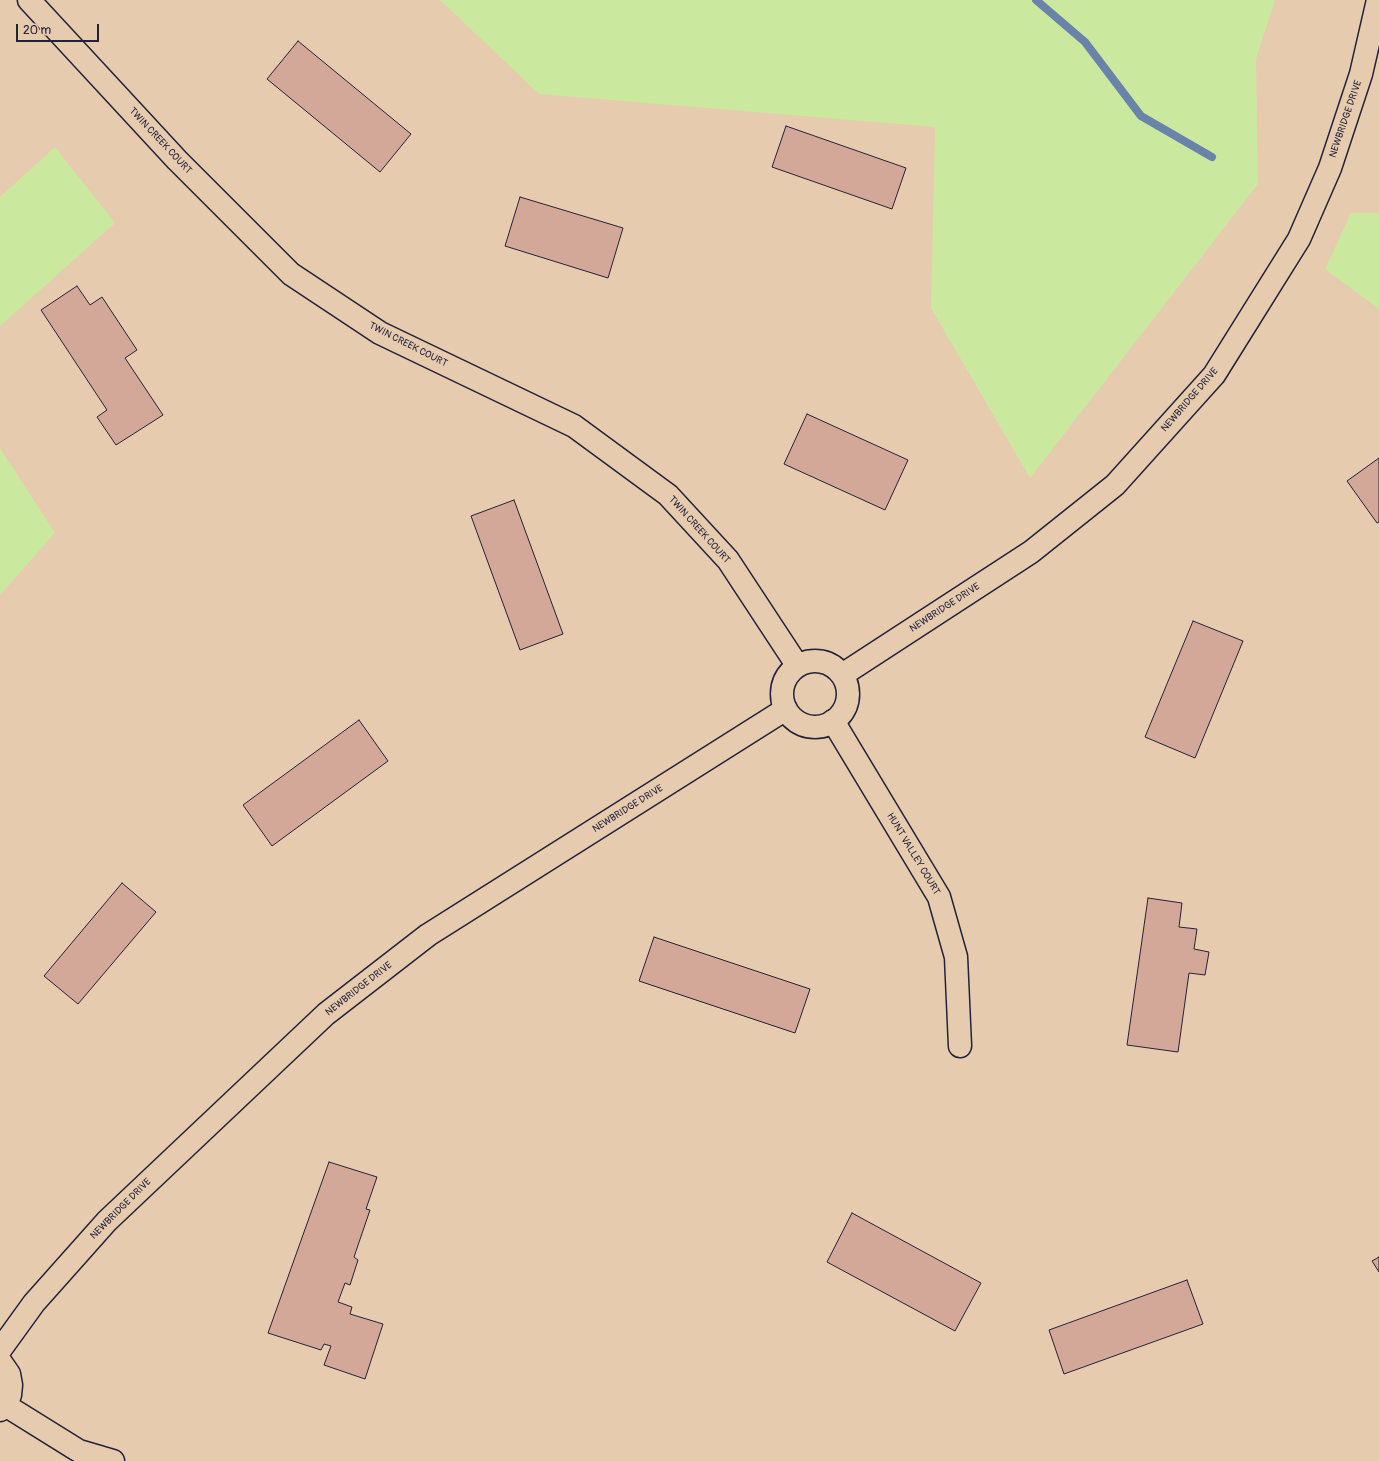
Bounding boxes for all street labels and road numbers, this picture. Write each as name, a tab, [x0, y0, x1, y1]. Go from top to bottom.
street label: NEWBRIDGE DRIVE	[1327, 79, 1365, 159]
street label: TWIN CREEK COURT	[126, 105, 194, 177]
street label: TWIN CREEK COURT	[367, 320, 449, 370]
street label: NEWBRIDGE DRIVE	[1159, 365, 1221, 435]
street label: TWIN CREEK COURT	[666, 494, 732, 566]
street label: NEWBRIDGE DRIVE	[908, 581, 982, 635]
street label: NEWBRIDGE DRIVE	[590, 782, 666, 836]
street label: HUNT VALLEY COURT	[884, 811, 942, 897]
street label: NEWBRIDGE DRIVE	[323, 959, 395, 1019]
street label: NEWBRIDGE DRIVE	[88, 1176, 154, 1242]

